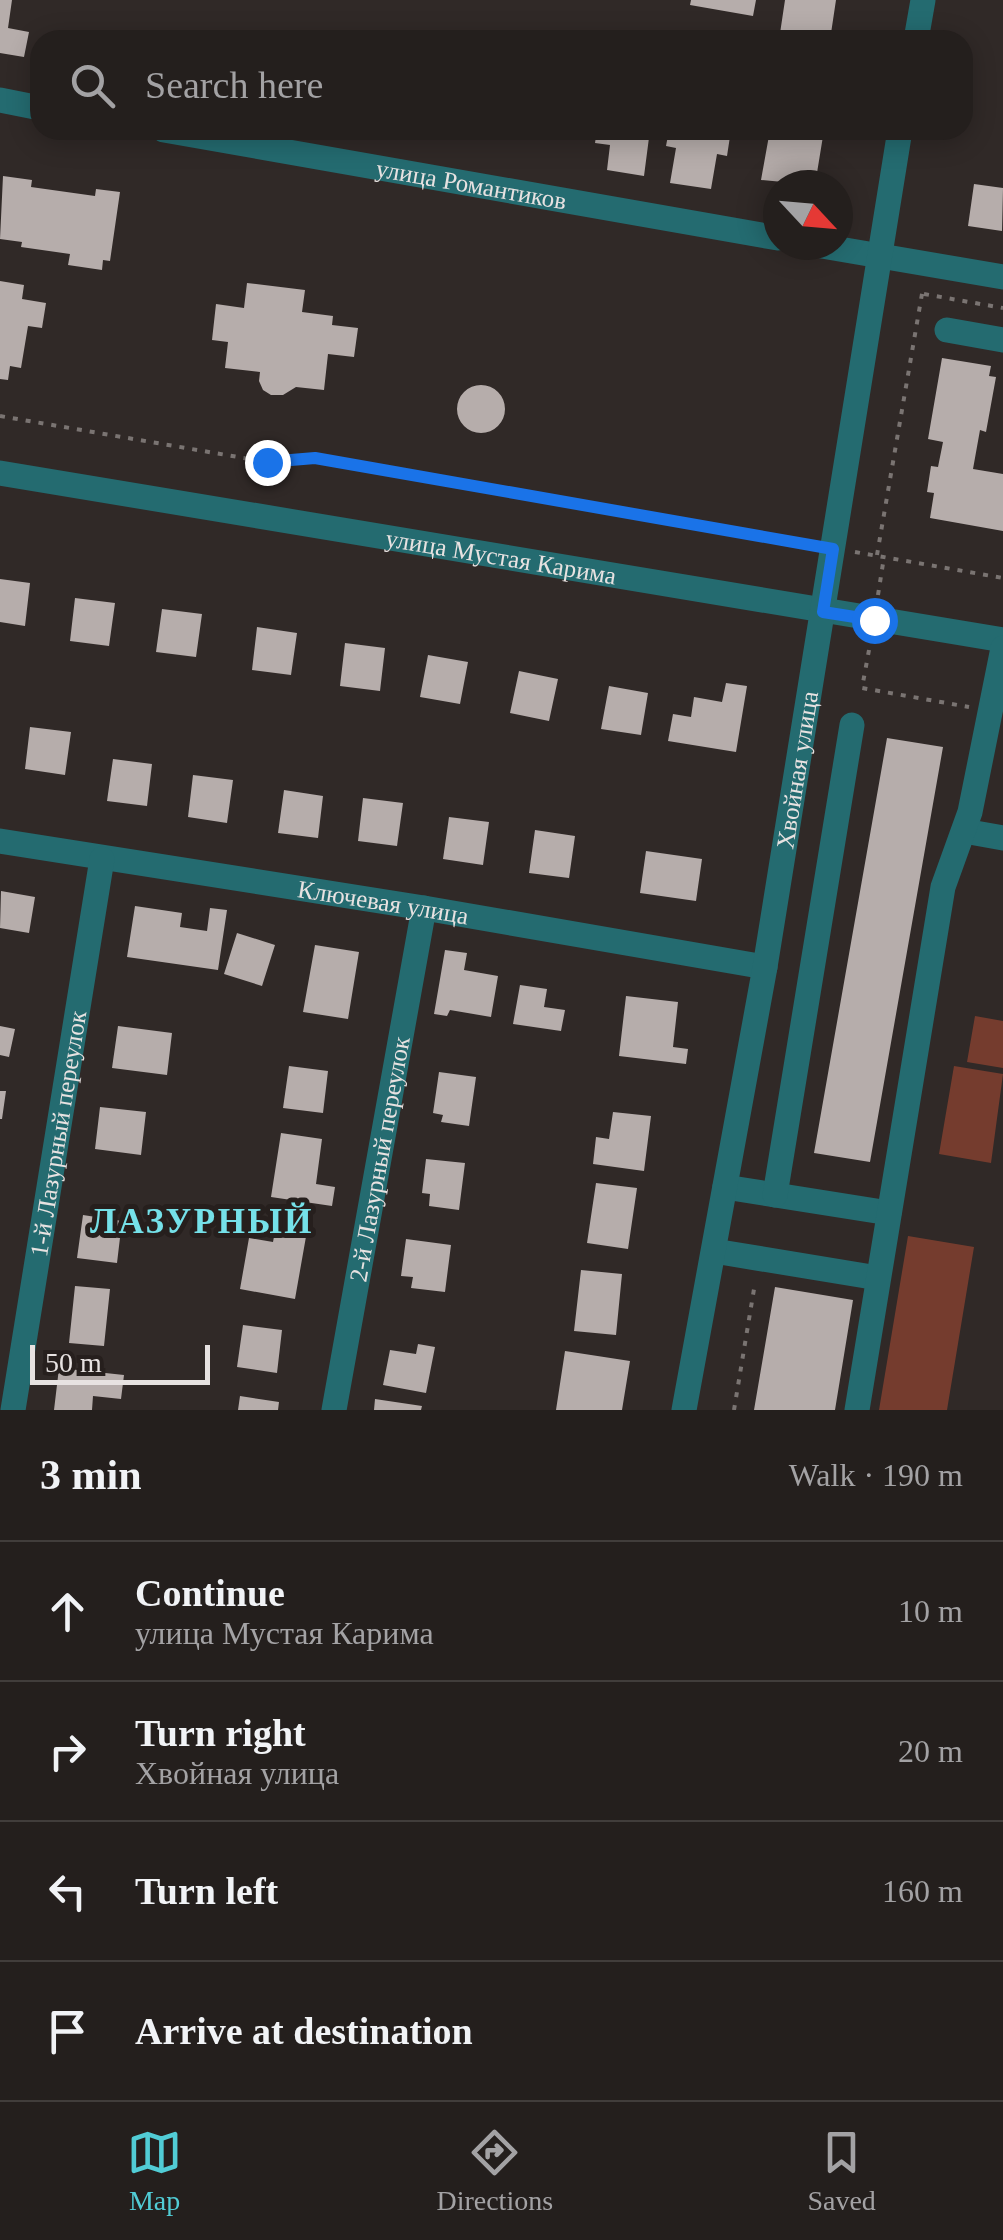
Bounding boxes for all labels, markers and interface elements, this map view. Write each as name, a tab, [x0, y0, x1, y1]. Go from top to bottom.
search box	[30, 30, 973, 140]
icon: search	[65, 58, 120, 113]
text: Search here	[145, 64, 323, 106]
street label: улица Романтиков	[374, 155, 569, 215]
north arrow	[763, 170, 853, 260]
route end	[245, 440, 291, 486]
street label: улица Мустая Карима	[384, 524, 618, 589]
route start	[852, 598, 898, 644]
street label: Хвойная улица	[771, 689, 823, 851]
street label: Ключевая улица	[296, 875, 471, 929]
street label: 1-й Лазурный переулок	[25, 1008, 91, 1259]
street label: 2-й Лазурный переулок	[344, 1033, 415, 1284]
district label: ЛАЗУРНЫЙ	[90, 1202, 314, 1241]
scale bar	[30, 1340, 210, 1384]
text: 50 m	[45, 1347, 102, 1378]
text: 3 min	[40, 1452, 142, 1498]
text: Walk · 190 m	[789, 1457, 963, 1493]
text: Continue	[135, 1572, 285, 1614]
icon: ahead	[40, 1584, 95, 1639]
text: 10 m	[898, 1593, 963, 1629]
text: улица Мустая Карима	[135, 1615, 434, 1651]
text: Turn right	[135, 1712, 306, 1754]
icon: right	[40, 1724, 95, 1779]
text: 20 m	[898, 1733, 963, 1769]
text: Хвойная улица	[135, 1755, 339, 1791]
icon: left	[40, 1864, 95, 1919]
text: Turn left	[135, 1870, 278, 1912]
text: 160 m	[882, 1873, 963, 1909]
icon: arrive	[40, 2004, 95, 2059]
text: Arrive at destination	[135, 2010, 473, 2052]
tab: Map	[127, 2125, 182, 2217]
tab: Directions	[436, 2125, 553, 2217]
tab: Saved	[807, 2125, 876, 2217]

